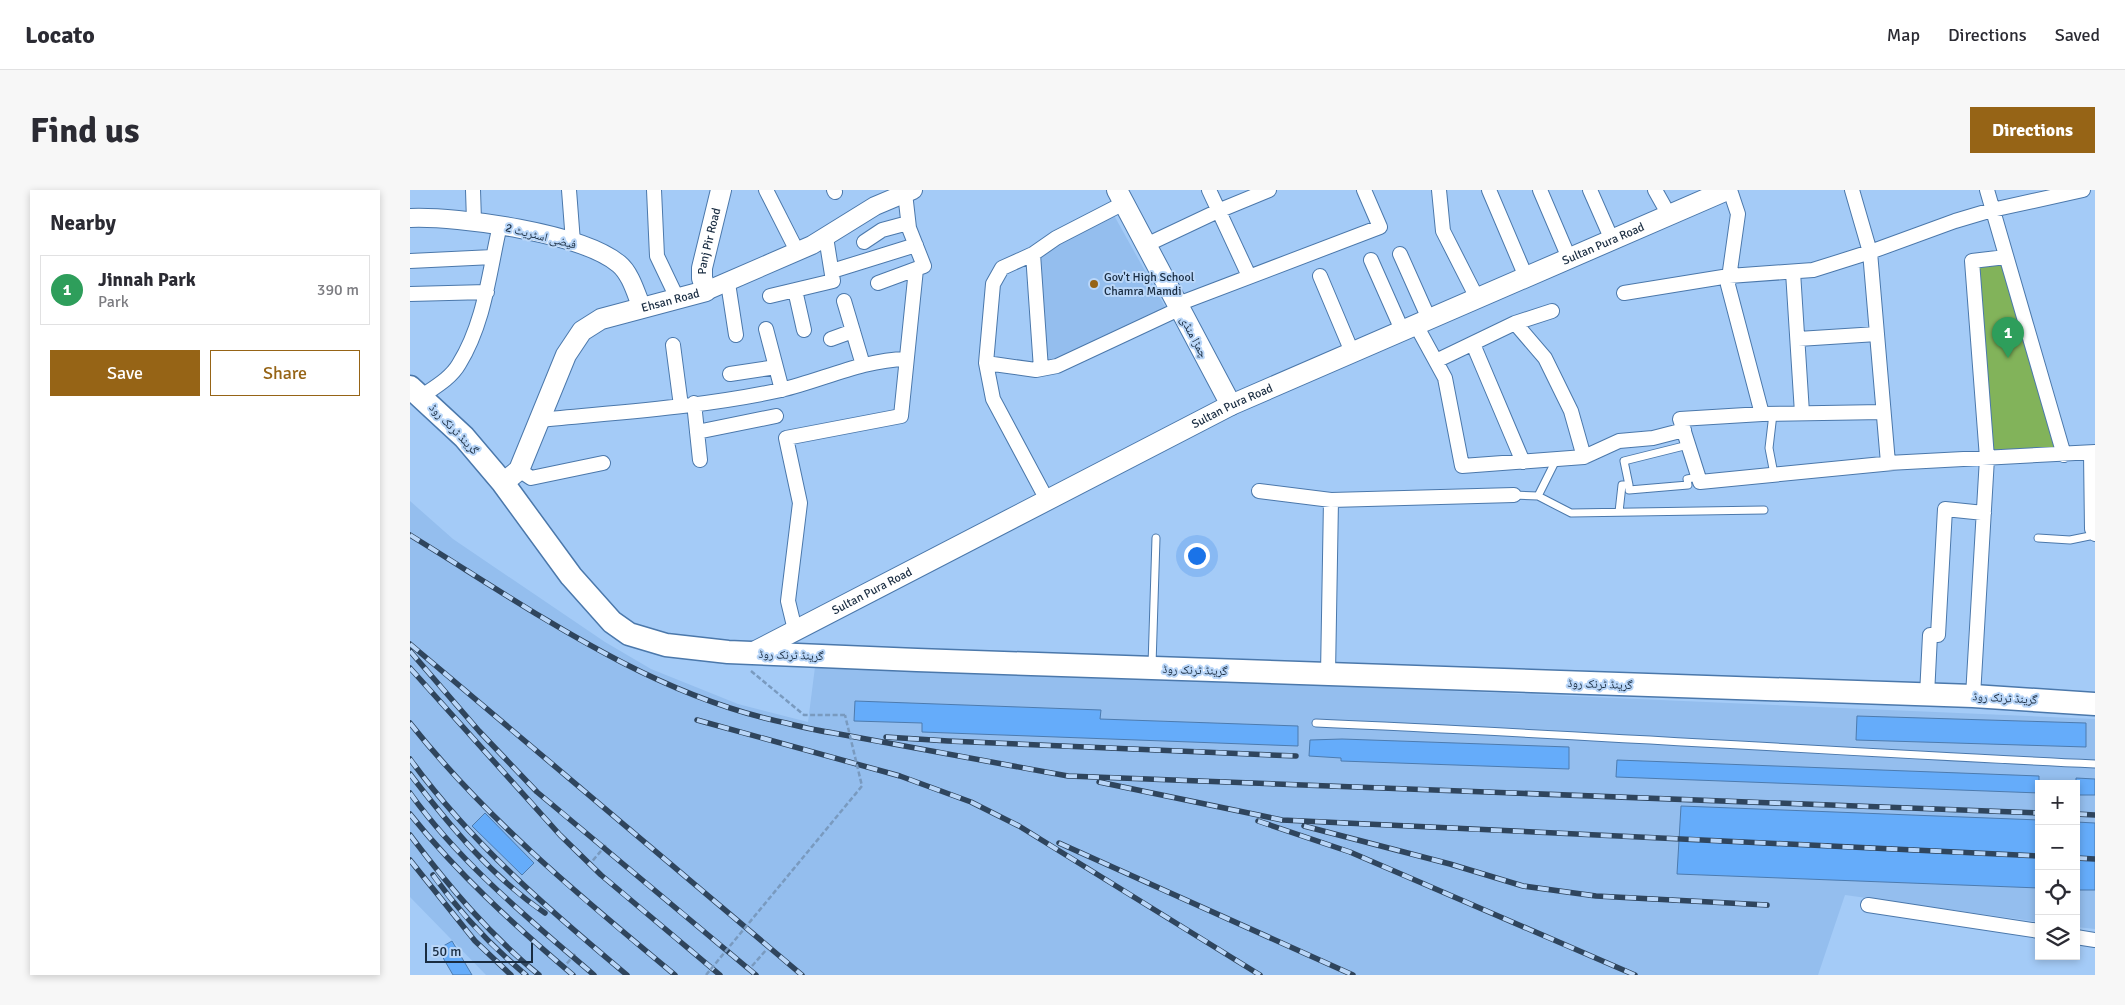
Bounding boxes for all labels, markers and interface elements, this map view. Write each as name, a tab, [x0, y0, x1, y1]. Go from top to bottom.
text: Locato	[25, 20, 95, 50]
text: Map	[1887, 24, 1920, 46]
text: Directions	[1948, 24, 2027, 46]
text: Saved	[2055, 24, 2100, 46]
button: Directions	[1970, 107, 2095, 153]
text: Find us	[30, 109, 140, 152]
street label: Panj Pir Road	[695, 207, 724, 274]
text: Nearby	[50, 210, 116, 236]
street label: فیضی اسٹریٹ 2	[504, 220, 578, 253]
street label: Sultan Pura Road	[1560, 220, 1647, 269]
text: Jinnah Park	[98, 268, 196, 292]
place label: Gov't High School Chamra Mamdi	[1104, 270, 1195, 299]
marker: Gov't High School Chamra Mamdi	[1088, 278, 1100, 290]
text: 1	[63, 280, 71, 300]
text: 390 m	[317, 280, 359, 300]
street label: Ehsan Road	[640, 286, 701, 316]
text: Park	[98, 292, 129, 312]
street label: چمڑا منڈی	[1176, 314, 1211, 361]
pin: 1	[1992, 317, 2024, 358]
button: Save	[50, 350, 200, 396]
button: Share	[210, 350, 360, 396]
street label: Sultan Pura Road	[1189, 381, 1275, 432]
street label: گرینڈ ٹرنک روڈ	[426, 401, 482, 458]
your location	[1184, 543, 1210, 569]
street label: Sultan Pura Road	[830, 564, 915, 618]
street label: گرینڈ ٹرنک روڈ	[758, 647, 824, 664]
street label: گرینڈ ٹرنک روڈ	[1162, 662, 1228, 679]
street label: گرینڈ ٹرنک روڈ	[1567, 676, 1633, 693]
street label: گرینڈ ٹرنک روڈ	[1972, 689, 2038, 708]
map controls	[2035, 780, 2080, 960]
button: +	[2035, 780, 2080, 825]
button: −	[2035, 825, 2080, 870]
button: locate	[2035, 870, 2080, 915]
button: layers	[2035, 915, 2080, 960]
scale bar	[425, 940, 532, 963]
text: 50 m	[432, 943, 461, 960]

